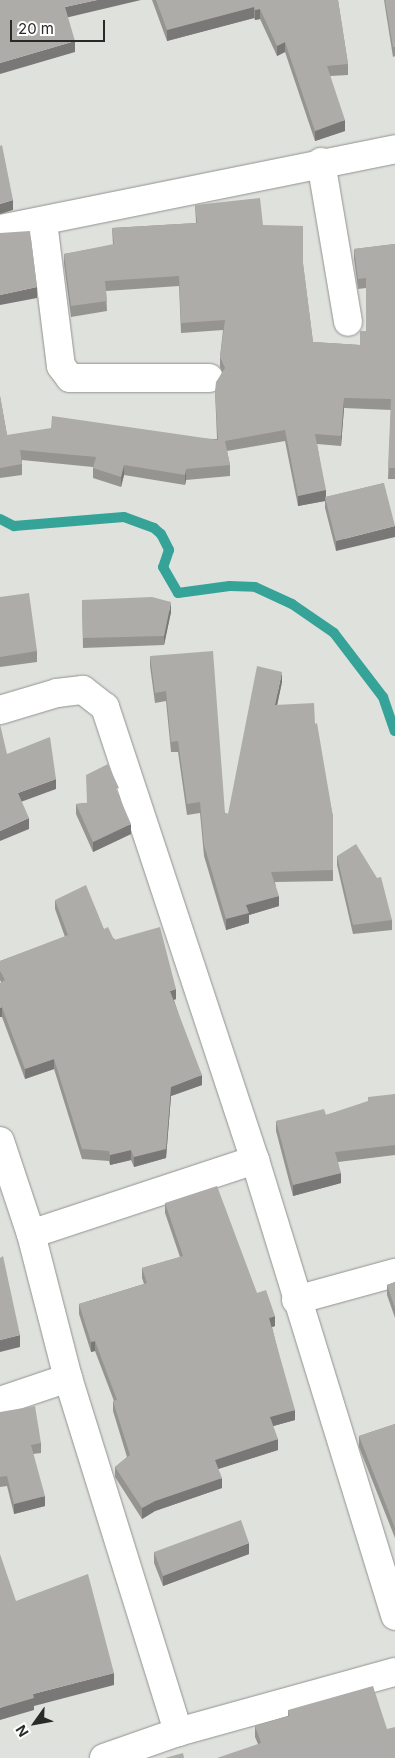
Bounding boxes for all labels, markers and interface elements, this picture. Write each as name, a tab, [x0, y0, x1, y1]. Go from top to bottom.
scale bar	[12, 10, 108, 42]
text: 20 m	[18, 19, 54, 38]
north arrow	[10, 1698, 60, 1748]
text: N	[12, 1722, 32, 1740]

